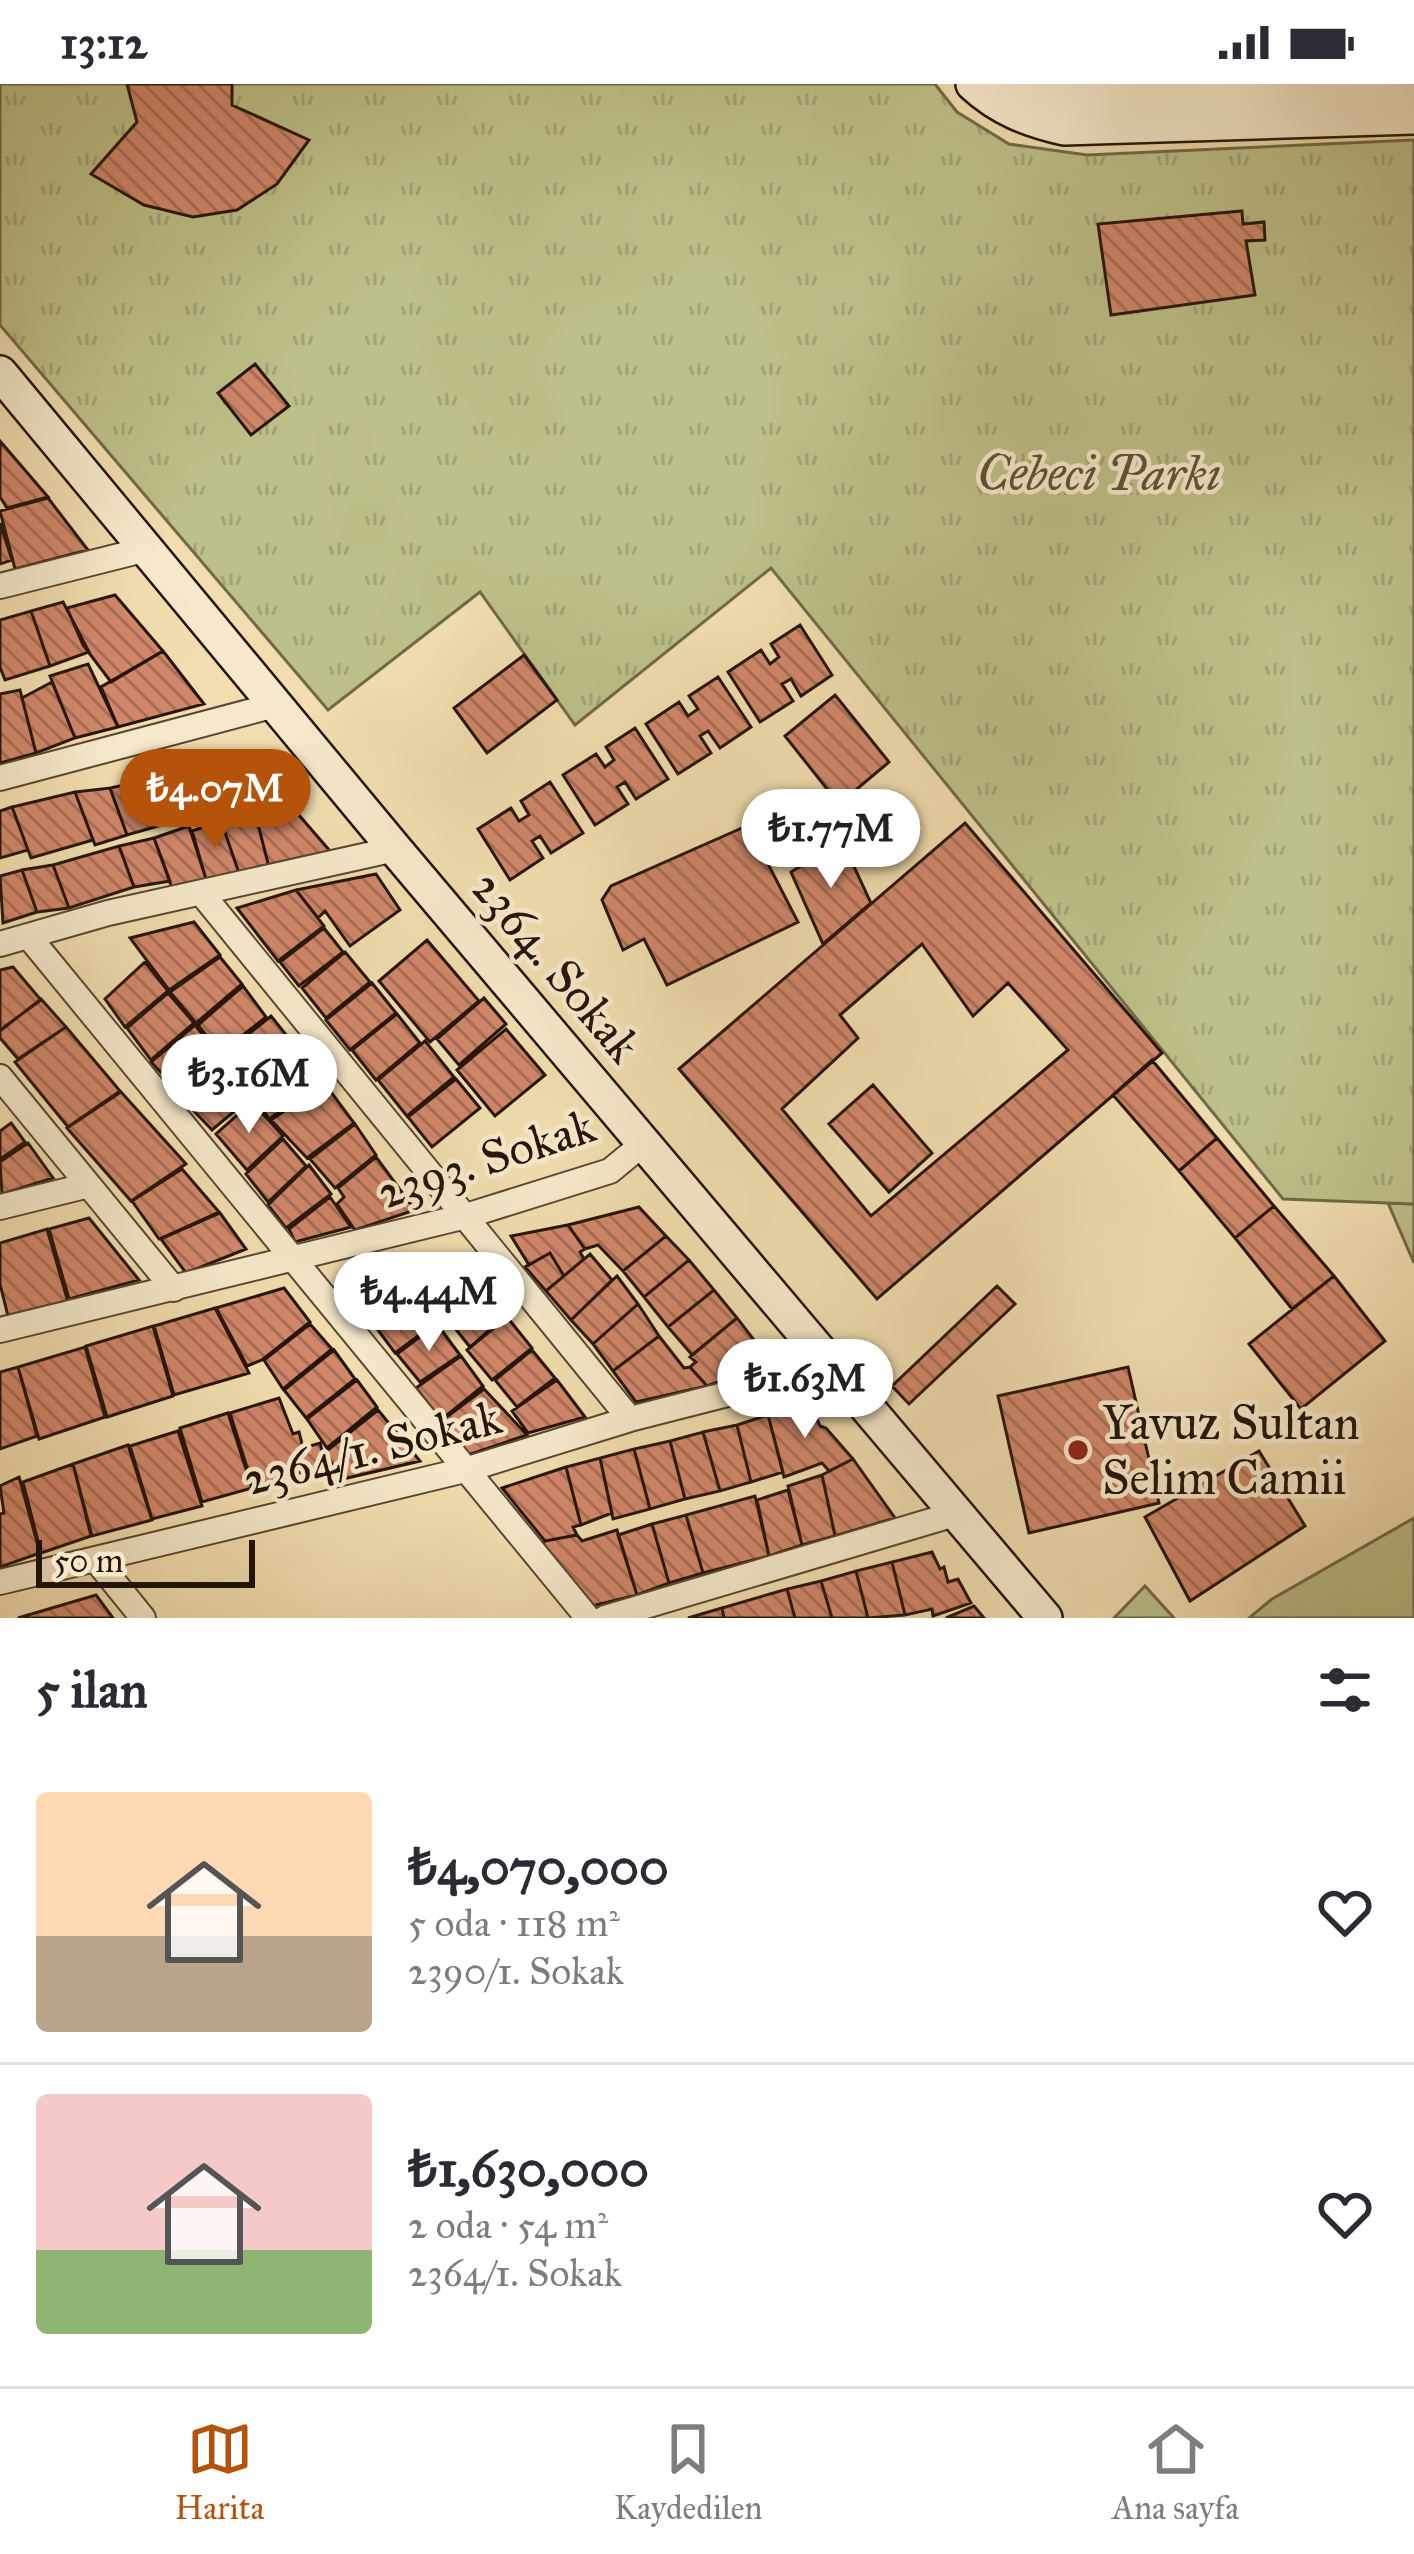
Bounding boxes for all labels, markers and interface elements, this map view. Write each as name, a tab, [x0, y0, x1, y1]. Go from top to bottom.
text: 13:12	[60, 15, 147, 70]
park label: Cebeci Parkı	[977, 444, 1221, 503]
pin: ₺4.07M	[117, 749, 313, 851]
text: ₺4.07M	[147, 764, 283, 812]
pin: ₺1.77M	[733, 789, 929, 891]
text: ₺1.77M	[768, 804, 894, 852]
street label: 2364. Sokak	[459, 858, 654, 1075]
pin: ₺3.16M	[151, 1034, 347, 1136]
text: ₺3.16M	[188, 1049, 310, 1097]
street label: 2393. Sokak	[370, 1095, 603, 1221]
pin: ₺4.44M	[331, 1252, 527, 1354]
text: ₺4.44M	[360, 1267, 498, 1315]
pin: ₺1.63M	[707, 1339, 903, 1441]
text: ₺1.63M	[744, 1354, 866, 1402]
street label: 2364/1. Sokak	[237, 1387, 508, 1508]
place label: Yavuz Sultan Selim Camii	[1102, 1393, 1360, 1507]
marker: Yavuz Sultan Selim Camii	[1065, 1437, 1091, 1463]
scale bar	[36, 1534, 255, 1587]
text: 50 m	[54, 1541, 123, 1581]
icon: filters	[1312, 1657, 1378, 1723]
text: 5 ilan	[36, 1659, 148, 1721]
text: ₺4,070,000	[408, 1836, 669, 1898]
icon: home	[132, 1840, 276, 1984]
icon: heart	[1312, 1879, 1378, 1945]
text: 5 oda · 118 m²	[408, 1899, 620, 1947]
text: 2390/1. Sokak	[408, 1947, 624, 1995]
text: ₺1,630,000	[408, 2138, 649, 2200]
icon: home	[132, 2142, 276, 2286]
icon: heart	[1312, 2181, 1378, 2247]
text: 2 oda · 54 m²	[408, 2201, 608, 2249]
text: 2364/1. Sokak	[408, 2249, 622, 2297]
tab: Harita	[175, 2416, 264, 2528]
tab: Kaydedilen	[614, 2416, 762, 2528]
tab: Ana sayfa	[1112, 2416, 1239, 2528]

